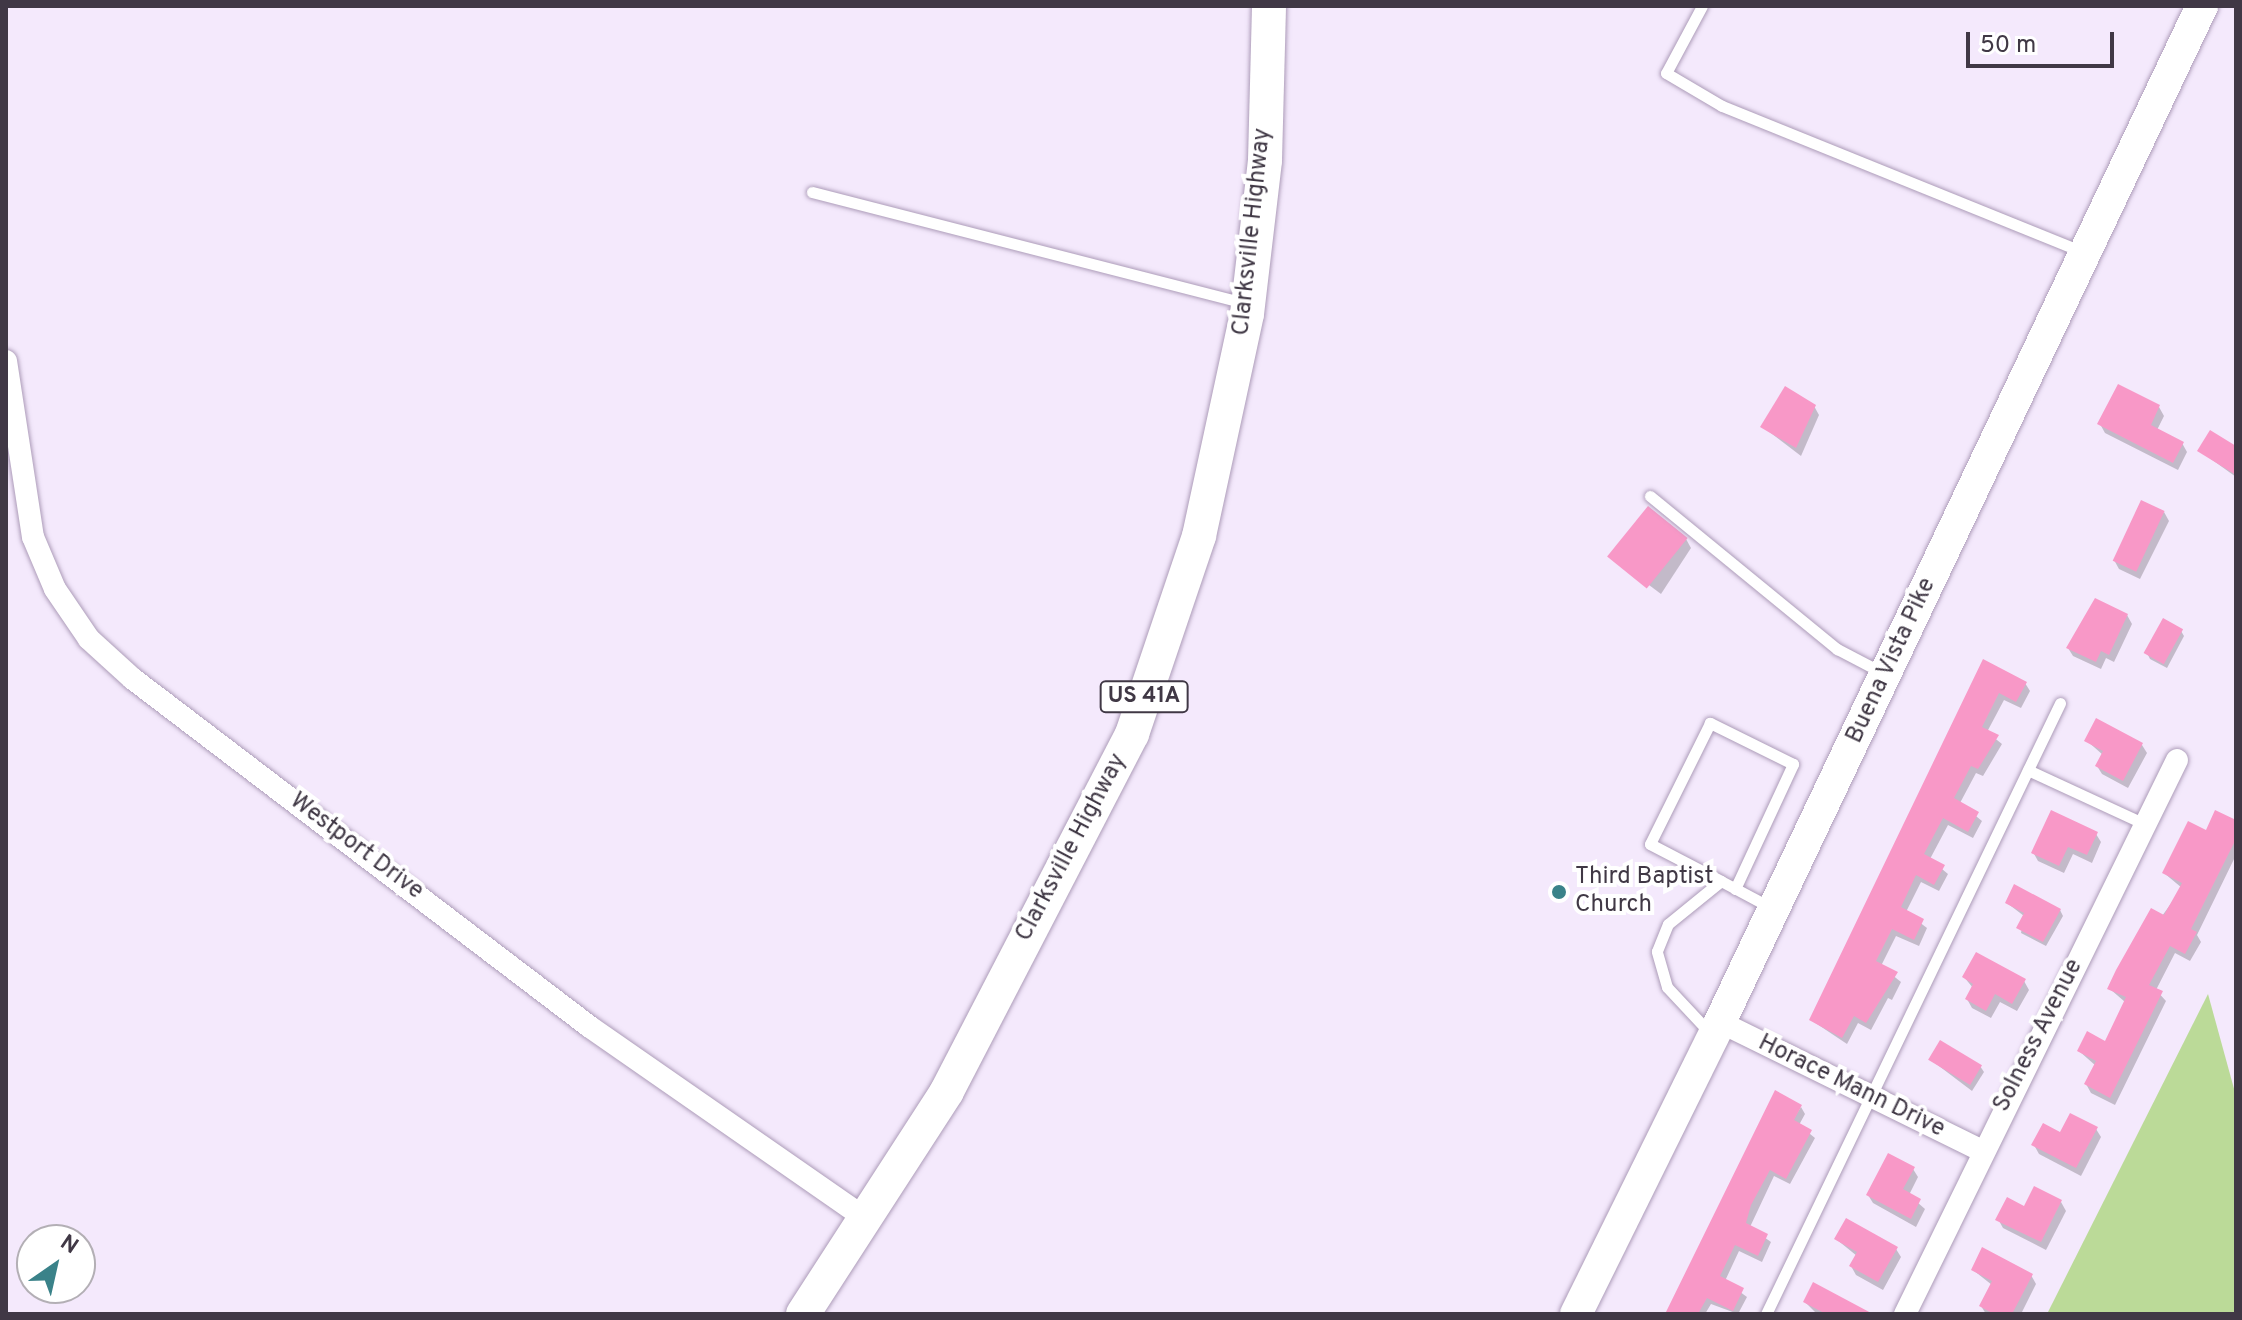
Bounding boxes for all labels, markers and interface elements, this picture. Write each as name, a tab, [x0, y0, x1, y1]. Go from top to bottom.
scale bar	[1970, 16, 2118, 66]
text: 50 m	[1980, 31, 2036, 61]
street label: Clarksville Highway	[1228, 127, 1278, 337]
street label: Buena Vista Pike	[1841, 573, 1943, 749]
road number: US 41A	[1098, 679, 1190, 715]
street label: Clarksville Highway	[1010, 749, 1134, 947]
street label: Westport Drive	[283, 787, 429, 907]
place label: Third Baptist Church	[1575, 864, 1713, 920]
marker: Third Baptist Church	[1550, 883, 1568, 901]
street label: Solness Avenue	[1988, 954, 2090, 1118]
street label: Horace Mann Drive	[1753, 1029, 1949, 1145]
north arrow	[16, 1224, 96, 1304]
text: N	[54, 1230, 83, 1261]

